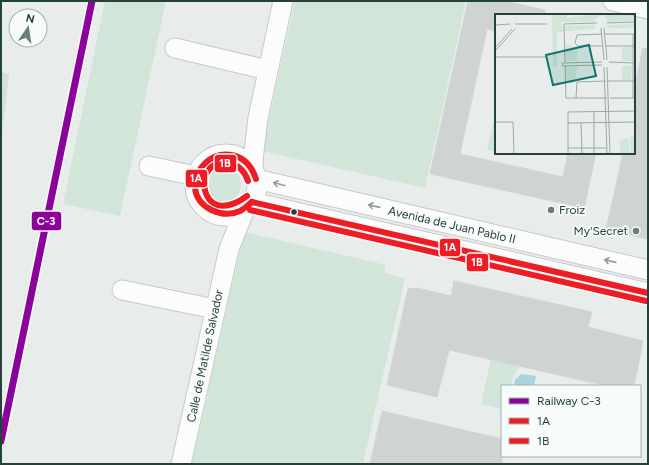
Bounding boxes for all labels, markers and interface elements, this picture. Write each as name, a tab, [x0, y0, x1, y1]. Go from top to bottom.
north arrow	[8, 8, 48, 48]
text: N	[25, 11, 36, 26]
inset map	[495, 14, 635, 154]
line badge: 1B	[214, 154, 237, 173]
text: 1B	[219, 157, 231, 170]
line badge: 1A	[185, 169, 208, 188]
text: 1A	[190, 172, 202, 185]
one-way arrow	[272, 180, 285, 187]
one-way arrow	[368, 202, 381, 210]
place label: Froiz	[559, 203, 585, 217]
street label: Avenida de Juan Pablo II	[387, 204, 517, 246]
marker: Froiz	[546, 205, 556, 215]
unlabelled marker	[289, 207, 299, 217]
line badge: C-3	[31, 211, 62, 231]
text: C-3	[37, 215, 55, 228]
place label: My'Secret	[574, 224, 628, 238]
marker: My'Secret	[631, 226, 641, 236]
line badge: 1A	[439, 238, 461, 257]
text: 1A	[444, 241, 456, 254]
line badge: 1B	[466, 253, 489, 272]
text: 1B	[471, 256, 483, 269]
one-way arrow	[604, 257, 617, 265]
street label: Calle de Matilde Salvador	[184, 288, 226, 424]
legend	[501, 385, 641, 457]
text: Railway C-3	[537, 394, 601, 408]
text: 1A	[537, 414, 550, 428]
text: 1B	[537, 434, 549, 448]

